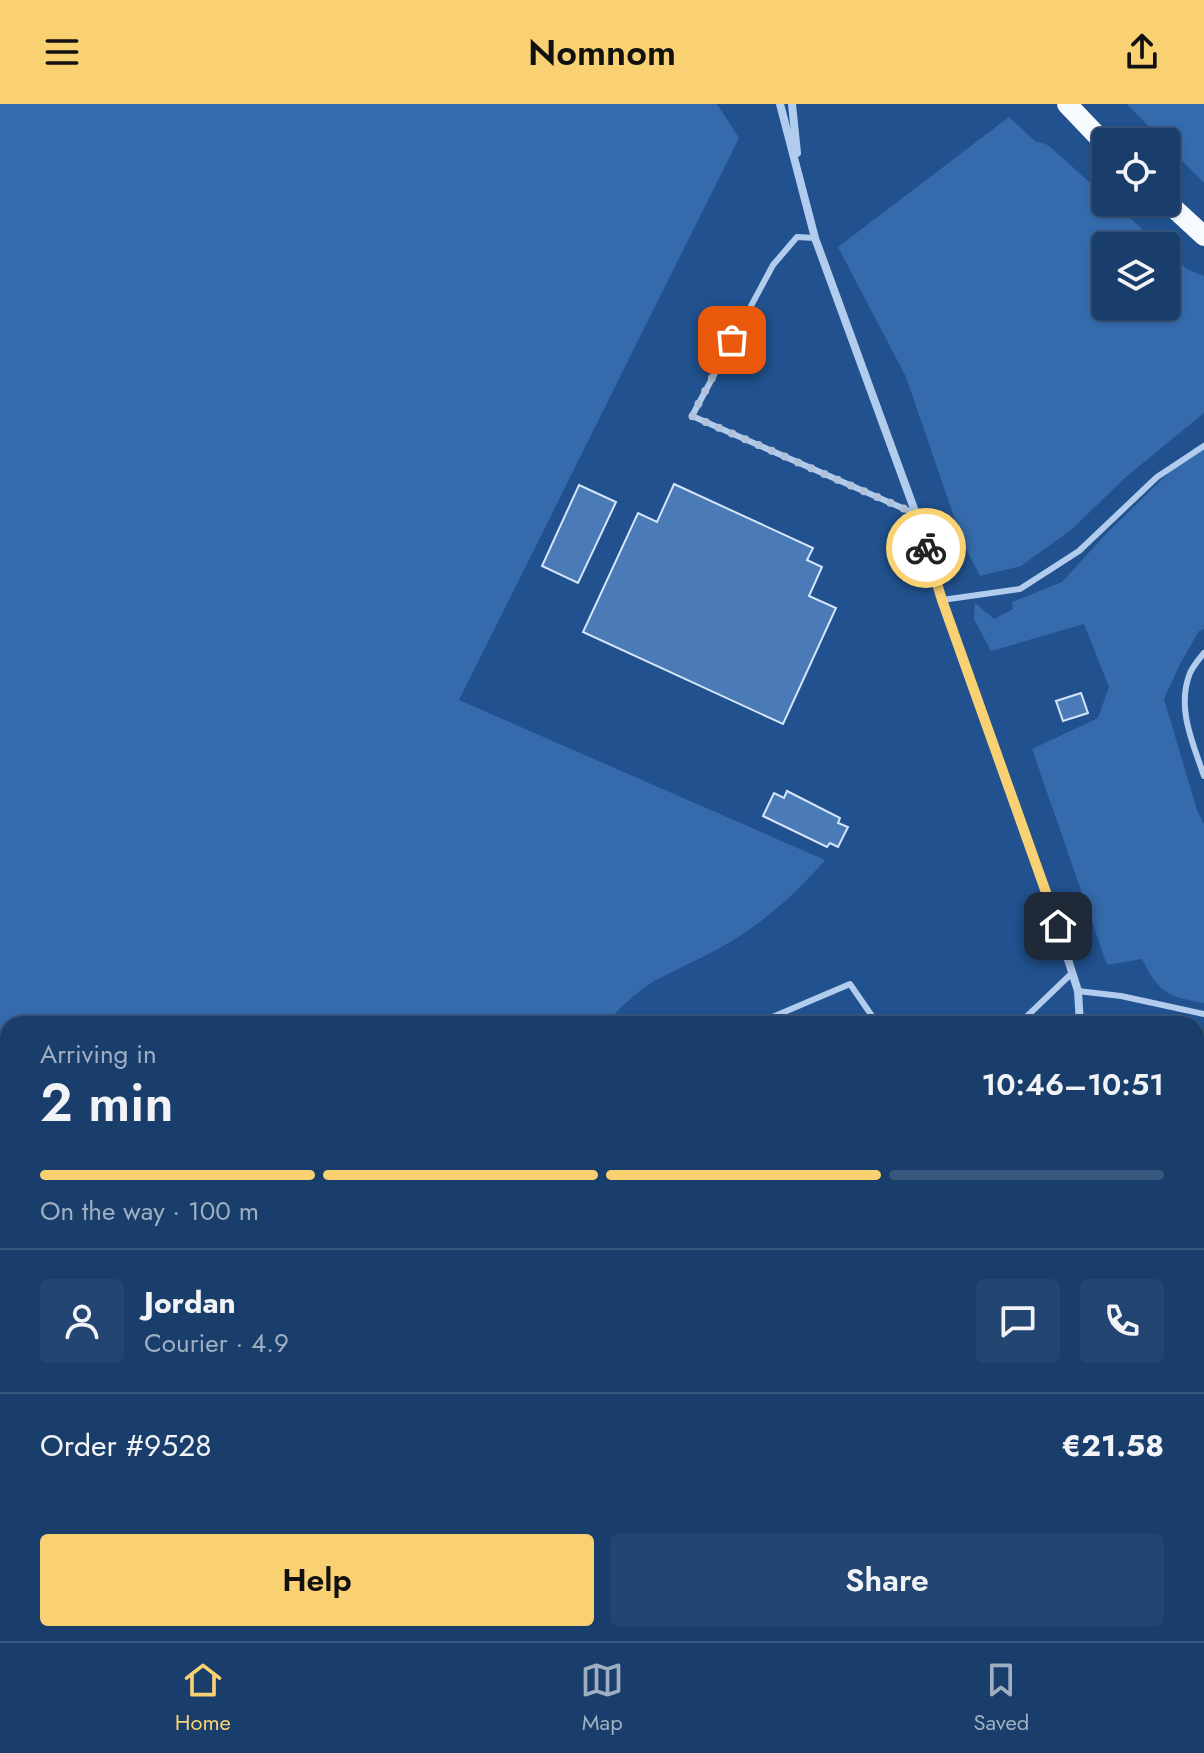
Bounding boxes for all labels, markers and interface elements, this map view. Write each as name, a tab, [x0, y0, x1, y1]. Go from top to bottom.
text: Nomnom	[528, 26, 676, 78]
icon: menu	[40, 30, 84, 74]
icon: share	[1120, 30, 1164, 74]
map controls	[1092, 128, 1180, 320]
button: locate	[1092, 128, 1180, 216]
button: layers	[1092, 232, 1180, 320]
pin	[698, 306, 766, 374]
icon: bag	[710, 318, 754, 362]
courier	[886, 508, 966, 588]
icon: bike	[904, 526, 948, 570]
pin	[1024, 892, 1092, 960]
icon: home	[1036, 904, 1080, 948]
text: Arriving in	[40, 1035, 157, 1073]
text: 10:46–10:51	[982, 1063, 1164, 1106]
text: 2 min	[40, 1065, 173, 1141]
text: On the way · 100 m	[40, 1192, 259, 1230]
button: person	[40, 1279, 124, 1363]
button: chat	[976, 1279, 1060, 1363]
button: phone	[1080, 1279, 1164, 1363]
text: Jordan	[144, 1281, 236, 1324]
text: Courier · 4.9	[144, 1324, 289, 1362]
text: Order #9528	[40, 1424, 212, 1467]
text: €21.58	[1062, 1424, 1164, 1467]
button: Help	[40, 1534, 594, 1626]
button: Share	[610, 1534, 1164, 1626]
tab: Home	[175, 1658, 231, 1738]
tab: Map	[580, 1658, 624, 1738]
tab: Saved	[974, 1658, 1029, 1738]

